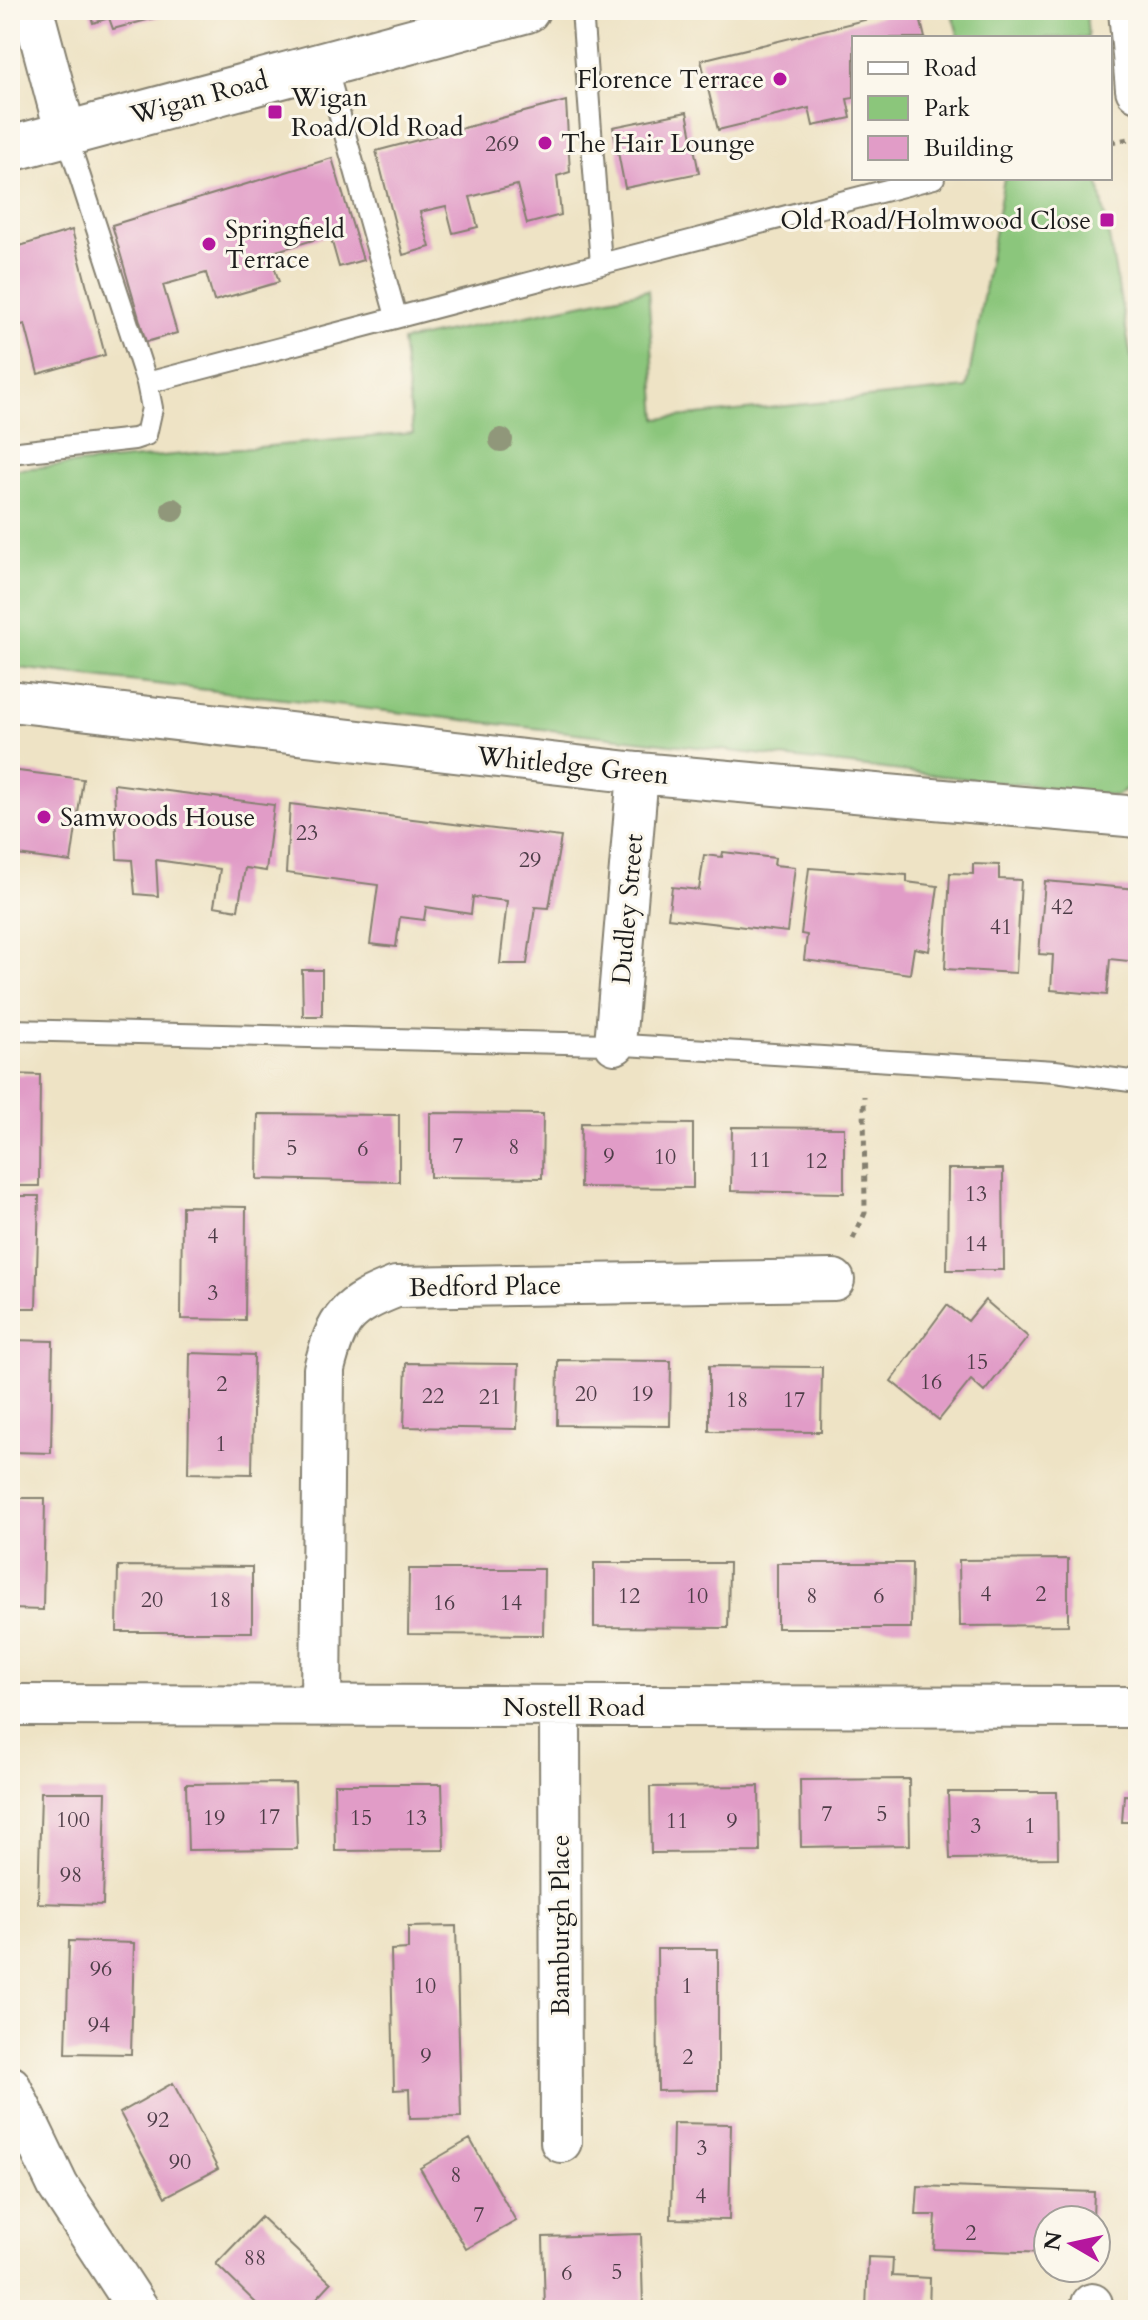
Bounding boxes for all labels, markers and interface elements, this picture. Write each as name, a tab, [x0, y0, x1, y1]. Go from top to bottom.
legend	[852, 36, 1112, 180]
text: Road	[924, 52, 977, 85]
street label: Wigan Road	[126, 62, 272, 133]
place label: Florence Terrace	[577, 62, 764, 97]
marker: Florence Terrace	[771, 70, 789, 88]
place label: Wigan Road/Old Road	[290, 80, 464, 145]
text: Park	[924, 92, 970, 125]
marker: Wigan Road/Old Road	[266, 103, 284, 121]
place label: The Hair Lounge	[561, 126, 755, 161]
house number: 269	[485, 129, 519, 159]
text: Building	[924, 132, 1014, 165]
marker: The Hair Lounge	[536, 134, 554, 152]
place label: Old Road/Holmwood Close	[780, 203, 1091, 238]
marker: Old Road/Holmwood Close	[1098, 211, 1116, 229]
place label: Springfield Terrace	[225, 212, 345, 277]
marker: Springfield Terrace	[200, 235, 218, 253]
street label: Whitledge Green	[474, 738, 671, 793]
place label: Samwoods House	[60, 800, 255, 835]
marker: Samwoods House	[35, 808, 53, 826]
house number: 23	[296, 818, 318, 848]
street label: Dudley Street	[603, 832, 652, 986]
house number: 29	[519, 845, 541, 875]
house number: 42	[1051, 892, 1073, 922]
house number: 41	[990, 912, 1012, 942]
house number: 7	[452, 1131, 464, 1161]
house number: 8	[508, 1132, 520, 1162]
house number: 5	[286, 1133, 298, 1163]
house number: 6	[357, 1134, 369, 1164]
house number: 9	[603, 1141, 615, 1171]
house number: 10	[654, 1142, 676, 1172]
house number: 11	[749, 1145, 771, 1175]
house number: 12	[805, 1146, 827, 1176]
house number: 13	[965, 1179, 987, 1209]
house number: 4	[207, 1221, 219, 1251]
house number: 14	[965, 1229, 987, 1259]
street label: Bedford Place	[408, 1268, 562, 1305]
house number: 3	[207, 1278, 219, 1308]
house number: 15	[966, 1347, 988, 1377]
house number: 16	[920, 1367, 942, 1397]
house number: 2	[216, 1369, 228, 1399]
house number: 20	[575, 1379, 597, 1409]
house number: 19	[631, 1379, 653, 1409]
house number: 22	[422, 1381, 444, 1411]
house number: 21	[479, 1382, 501, 1412]
house number: 18	[726, 1385, 748, 1415]
house number: 17	[783, 1385, 805, 1415]
house number: 1	[215, 1429, 227, 1459]
house number: 4	[980, 1579, 992, 1609]
house number: 2	[1035, 1579, 1047, 1609]
house number: 12	[618, 1581, 640, 1611]
house number: 10	[686, 1581, 708, 1611]
house number: 8	[806, 1581, 818, 1611]
house number: 6	[873, 1581, 885, 1611]
house number: 20	[141, 1585, 163, 1615]
house number: 18	[209, 1585, 231, 1615]
house number: 16	[433, 1588, 455, 1618]
house number: 14	[500, 1588, 522, 1618]
street label: Nostell Road	[503, 1690, 645, 1725]
house number: 7	[821, 1799, 833, 1829]
house number: 5	[876, 1799, 888, 1829]
house number: 17	[258, 1802, 280, 1832]
house number: 19	[203, 1803, 225, 1833]
house number: 15	[350, 1803, 372, 1833]
house number: 13	[405, 1803, 427, 1833]
house number: 100	[56, 1805, 90, 1835]
house number: 11	[666, 1806, 688, 1836]
house number: 9	[726, 1806, 738, 1836]
house number: 3	[970, 1811, 982, 1841]
house number: 1	[1024, 1811, 1036, 1841]
street label: Bamburgh Place	[543, 1834, 578, 2016]
house number: 98	[60, 1860, 82, 1890]
house number: 96	[90, 1954, 112, 1984]
house number: 10	[414, 1971, 436, 2001]
house number: 1	[681, 1971, 693, 2001]
house number: 94	[88, 2010, 110, 2040]
house number: 9	[420, 2041, 432, 2071]
house number: 2	[682, 2042, 694, 2072]
house number: 92	[147, 2105, 169, 2135]
house number: 3	[696, 2133, 708, 2163]
house number: 90	[169, 2147, 191, 2177]
house number: 8	[450, 2160, 462, 2190]
house number: 4	[695, 2181, 707, 2211]
house number: 7	[473, 2200, 485, 2230]
north arrow	[1032, 2204, 1112, 2284]
house number: 2	[965, 2218, 977, 2248]
text: N	[1037, 2229, 1070, 2253]
house number: 88	[244, 2243, 266, 2273]
house number: 5	[611, 2257, 623, 2287]
house number: 6	[561, 2258, 573, 2288]

